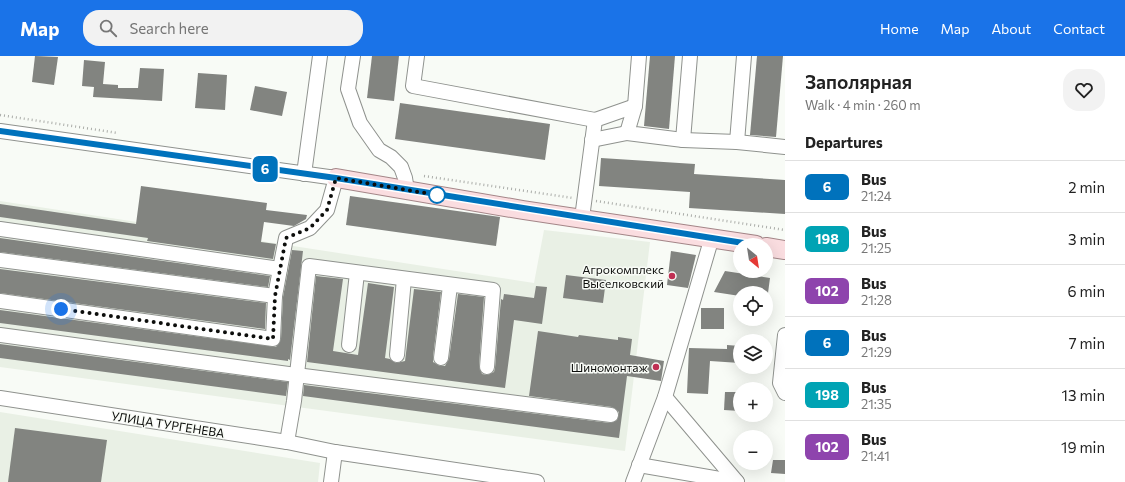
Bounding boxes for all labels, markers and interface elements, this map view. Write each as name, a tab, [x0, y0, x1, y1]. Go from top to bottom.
search box	[83, 10, 363, 46]
text: Map	[20, 17, 59, 40]
icon: search	[97, 17, 119, 39]
text: Search here	[129, 19, 209, 37]
text: Home	[880, 20, 919, 37]
text: Map	[941, 20, 969, 37]
text: About	[991, 20, 1031, 37]
text: Contact	[1053, 20, 1105, 37]
button: heart	[1063, 69, 1105, 111]
text: Заполярная	[805, 70, 912, 93]
text: Walk · 4 min · 260 m	[805, 97, 921, 113]
text: Departures	[805, 133, 883, 151]
line badge: 6	[252, 156, 278, 182]
text: 6	[261, 160, 269, 177]
text: Bus	[861, 170, 886, 188]
text: 6	[823, 178, 831, 195]
text: 2 min	[1068, 178, 1105, 196]
unlabelled marker	[428, 186, 446, 204]
text: 21:24	[861, 188, 892, 204]
text: Bus	[861, 222, 886, 240]
text: 198	[815, 230, 839, 247]
text: 3 min	[1068, 230, 1105, 248]
north arrow	[733, 238, 773, 278]
map controls	[733, 238, 773, 470]
text: 21:25	[861, 240, 892, 256]
place label: Агрокомплекс Выселковский	[582, 262, 664, 290]
marker: Агрокомплекс Выселковский	[667, 271, 677, 281]
text: Bus	[861, 274, 886, 292]
text: 102	[815, 282, 839, 299]
text: 6 min	[1067, 282, 1105, 300]
button: locate	[733, 286, 773, 326]
text: 21:28	[861, 292, 892, 308]
your location	[51, 299, 71, 319]
text: Bus	[861, 326, 886, 344]
button: layers	[733, 334, 773, 374]
text: 6	[823, 334, 831, 351]
text: 7 min	[1069, 334, 1105, 352]
text: 21:29	[861, 344, 892, 360]
place label: Шиномонтаж	[571, 360, 648, 374]
marker: Шиномонтаж	[651, 362, 661, 372]
text: Bus	[861, 378, 886, 396]
button: +	[733, 382, 773, 422]
text: 198	[815, 386, 839, 403]
text: 13 min	[1062, 386, 1105, 404]
text: 21:35	[861, 396, 892, 412]
street label: УЛИЦА ТУРГЕНЕВА	[111, 408, 225, 440]
button: −	[733, 430, 773, 470]
text: Bus	[861, 430, 886, 448]
text: 102	[815, 438, 839, 455]
text: 19 min	[1061, 438, 1105, 456]
text: 21:41	[861, 448, 890, 464]

